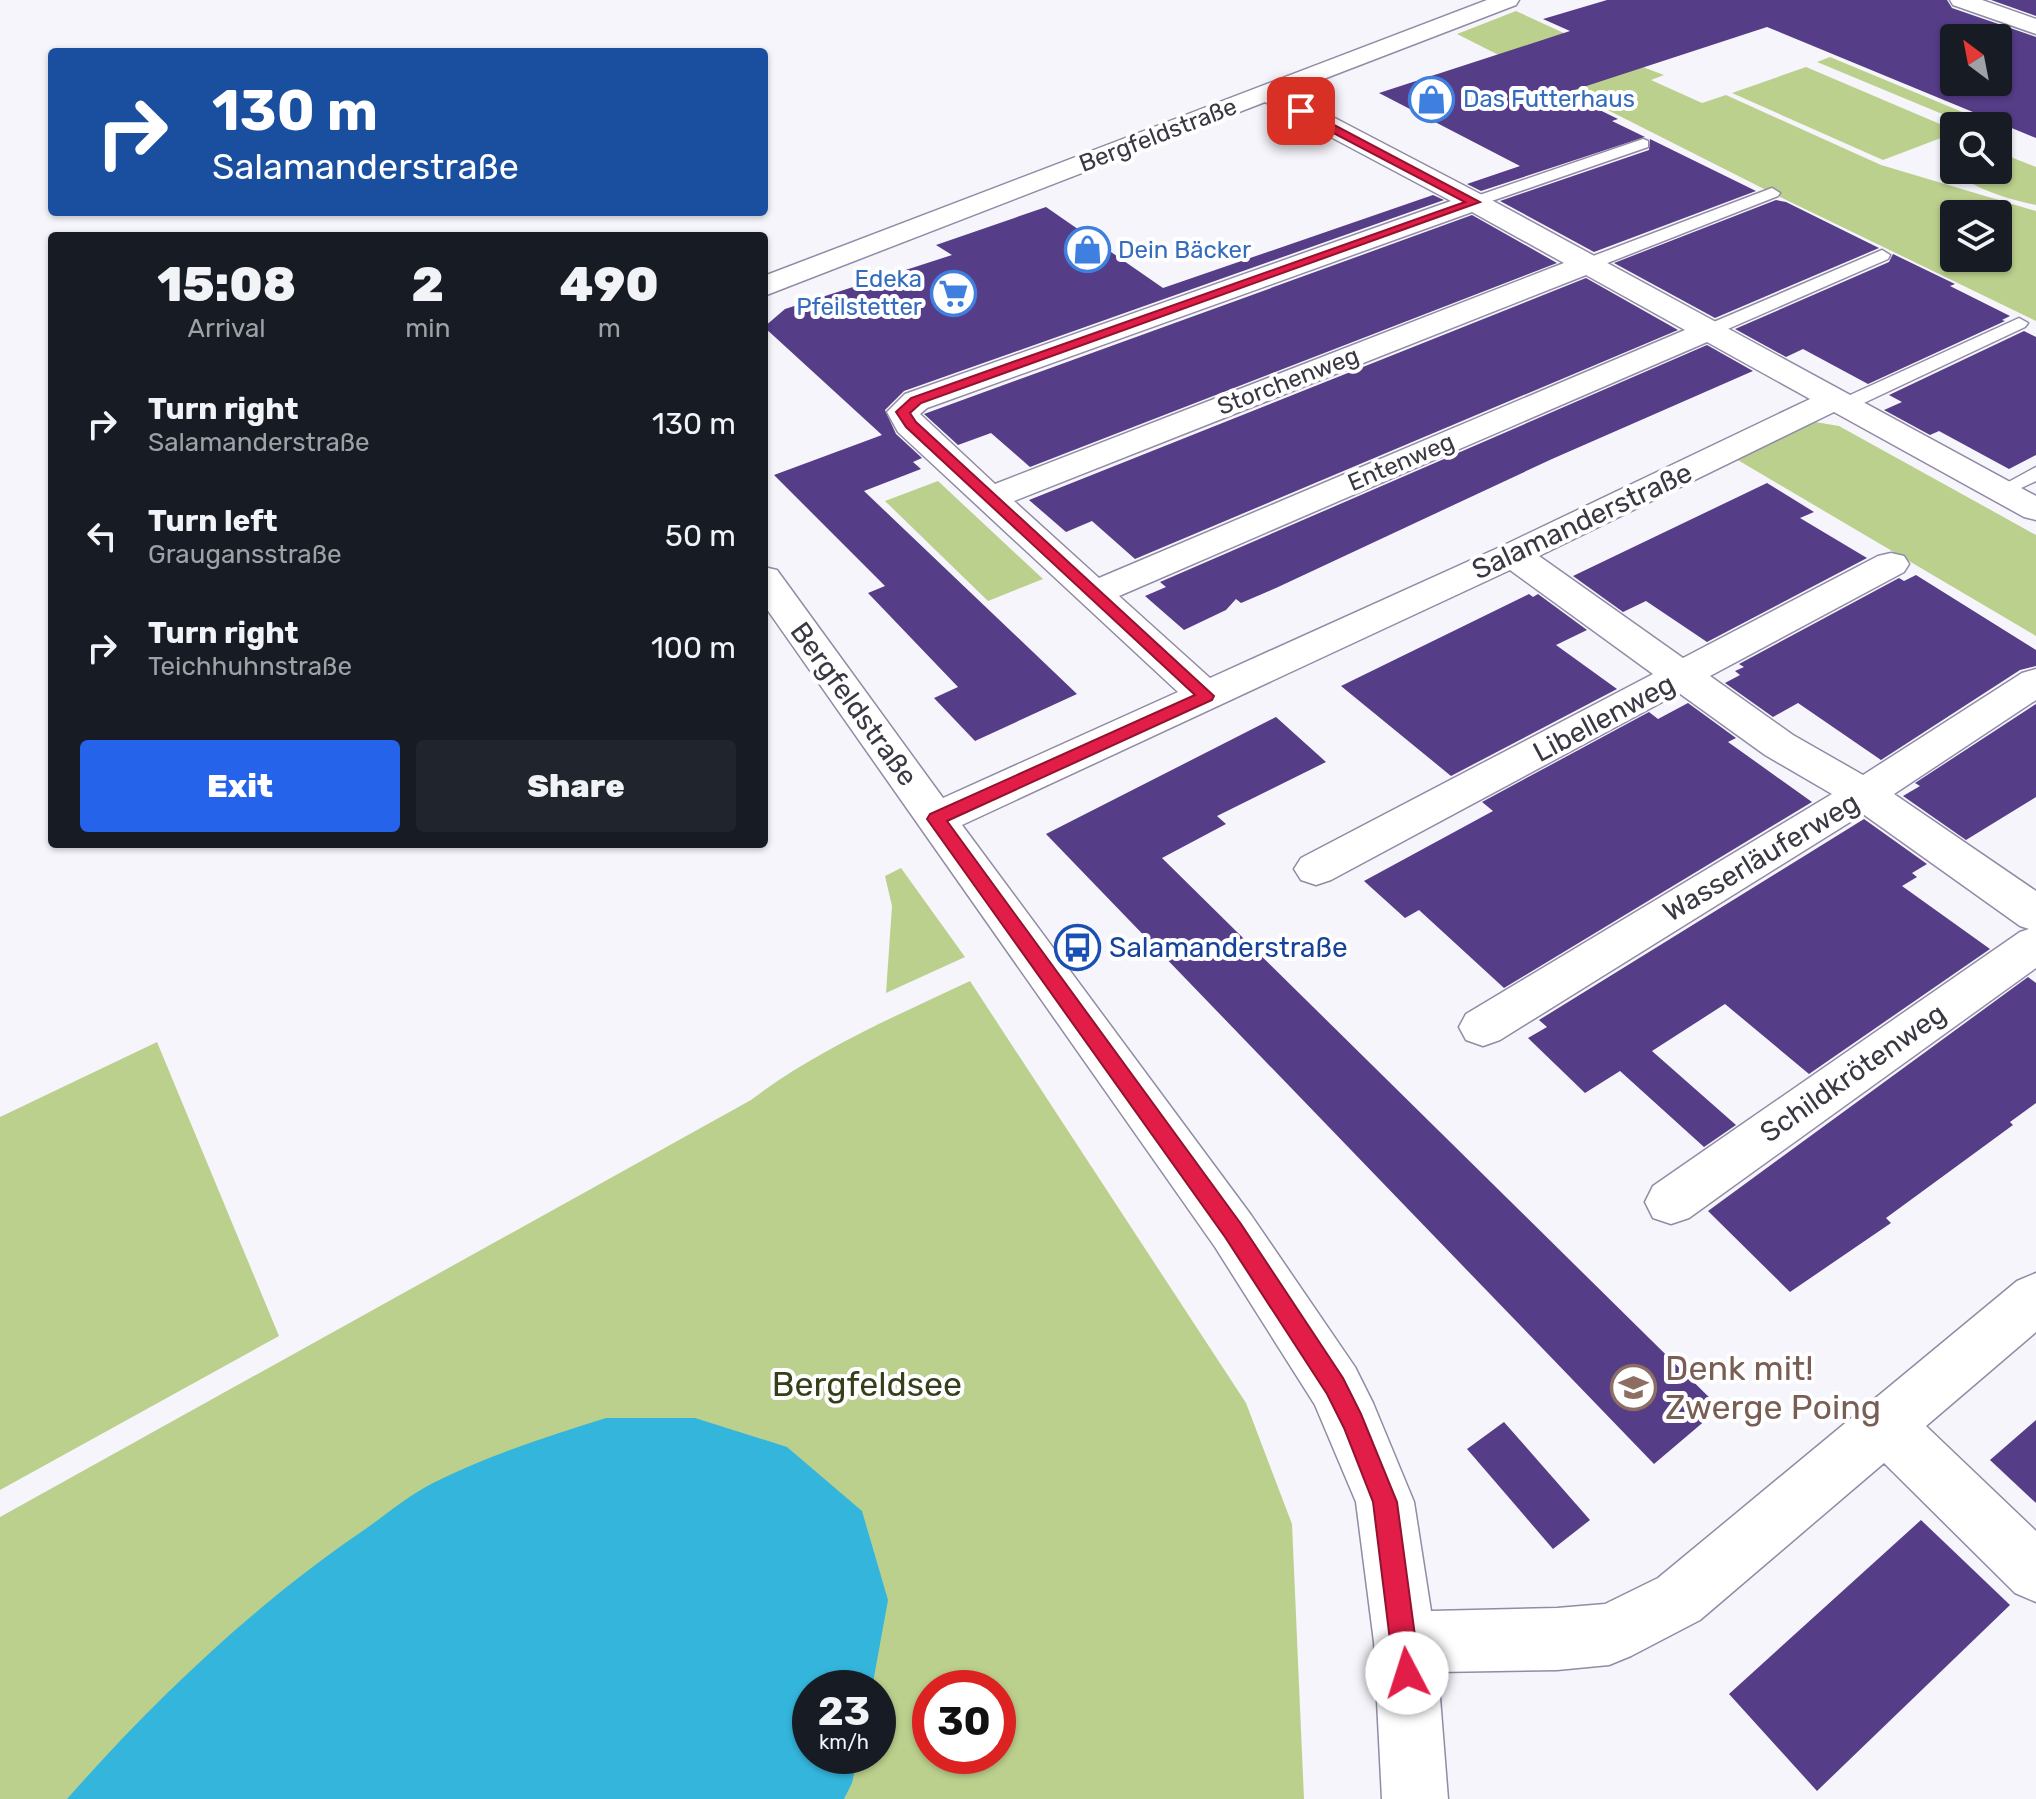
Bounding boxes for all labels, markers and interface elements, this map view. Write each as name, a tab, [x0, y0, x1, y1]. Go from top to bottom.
north arrow	[1940, 24, 2012, 96]
map controls	[1940, 24, 2012, 272]
shop icon: Das Futterhaus	[1408, 75, 1456, 123]
pin	[1267, 77, 1335, 145]
text: 130 m	[212, 78, 378, 144]
icon: right	[80, 80, 184, 184]
place label: Das Futterhaus	[1463, 85, 1635, 113]
icon: arrive	[1279, 89, 1323, 133]
street label: Bergfeldstraße	[1075, 92, 1241, 178]
button: search	[1940, 112, 2012, 184]
text: Salamanderstraße	[212, 145, 519, 188]
button: layers	[1940, 200, 2012, 272]
shop icon: Dein Bäcker	[1063, 226, 1111, 274]
place label: Dein Bäcker	[1118, 236, 1251, 264]
text: 15:08	[157, 256, 296, 313]
text: 2	[412, 256, 444, 313]
text: 490	[560, 256, 659, 313]
place label: Edeka Pfeilstetter	[796, 265, 922, 321]
supermarket icon: Edeka Pfeilstetter	[929, 269, 977, 317]
text: Arrival	[188, 313, 266, 344]
text: min	[405, 313, 450, 344]
text: m	[598, 313, 621, 344]
street label: Storchenweg	[1213, 341, 1363, 421]
text: Turn right	[148, 391, 299, 427]
icon: right	[80, 402, 124, 446]
text: 130 m	[652, 406, 736, 442]
text: Salamanderstraße	[148, 427, 370, 458]
street label: Entenweg	[1344, 427, 1458, 497]
street label: Salamanderstraße	[1467, 456, 1697, 586]
text: Turn left	[148, 503, 278, 539]
icon: left	[80, 514, 124, 558]
text: 50 m	[665, 518, 736, 554]
text: Graugansstraße	[148, 539, 342, 570]
text: Turn right	[148, 615, 299, 651]
street label: Bergfeldstraße	[784, 616, 924, 792]
icon: right	[80, 626, 124, 670]
text: 100 m	[651, 630, 736, 666]
text: Teichhuhnstraße	[148, 651, 352, 682]
street label: Libellenweg	[1528, 667, 1680, 769]
button: Exit	[80, 740, 400, 832]
button: Share	[416, 740, 736, 832]
street label: Wasserläuferweg	[1657, 786, 1865, 928]
bus stop icon: Salamanderstraße	[1054, 923, 1102, 971]
place label: Salamanderstraße	[1109, 931, 1348, 964]
street label: Schildkrötenweg	[1754, 997, 1952, 1149]
place label: Denk mit! Zwerge Poing	[1665, 1348, 1881, 1428]
park label: Bergfeldsee	[772, 1364, 962, 1405]
school or university icon: Denk mit! Zwerge Poing	[1610, 1364, 1658, 1412]
position arrow	[1365, 1631, 1449, 1715]
speed limit sign: 30	[912, 1670, 1016, 1774]
text: 23	[818, 1688, 870, 1735]
text: km/h	[819, 1730, 869, 1754]

